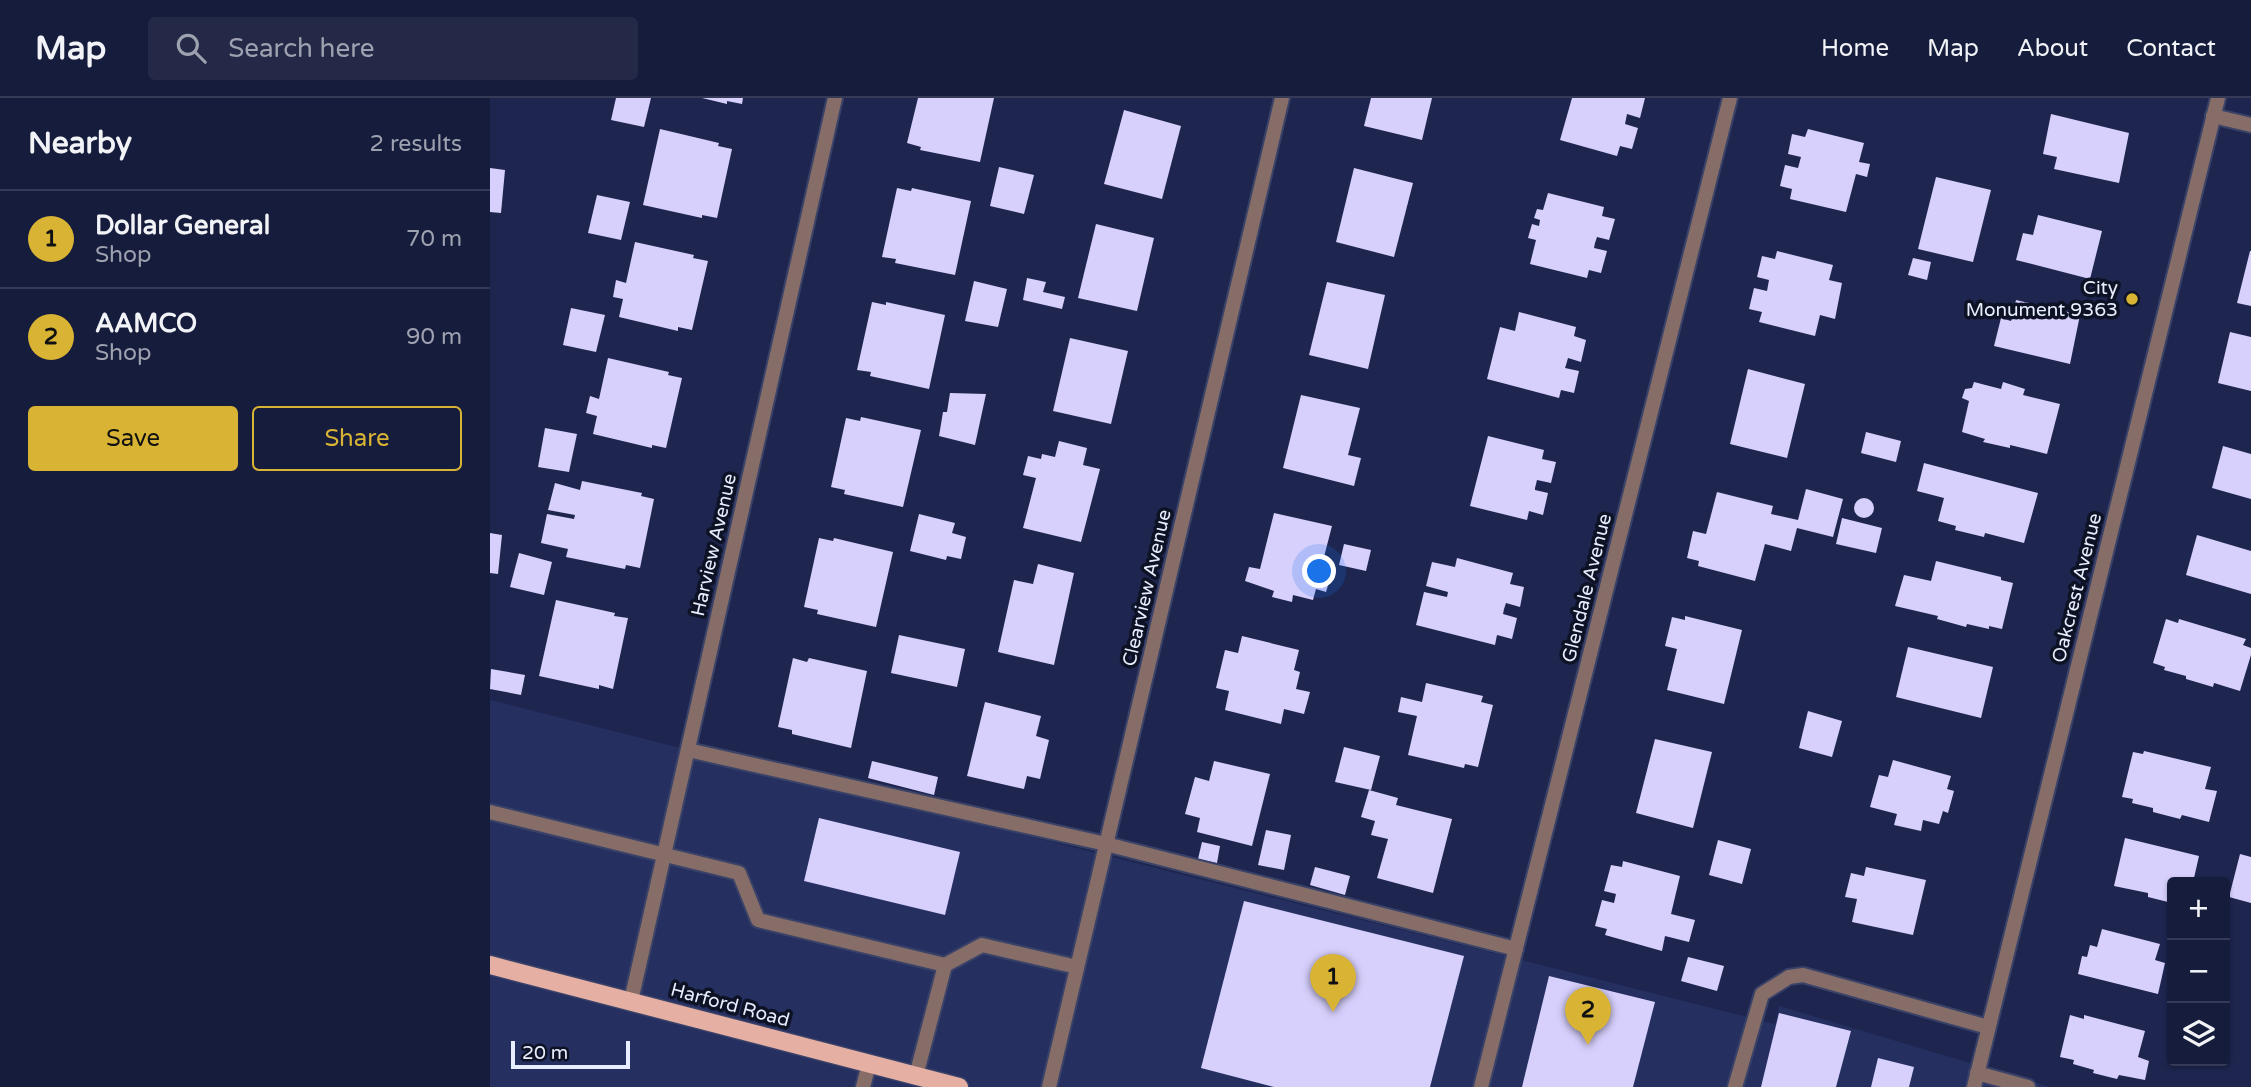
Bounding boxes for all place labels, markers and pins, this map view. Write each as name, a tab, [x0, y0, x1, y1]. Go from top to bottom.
place label: City Monument 9363	[1966, 277, 2118, 321]
marker: City Monument 9363	[2124, 291, 2140, 307]
pin: 1	[1310, 954, 1356, 1012]
pin: 2	[1565, 987, 1611, 1045]

